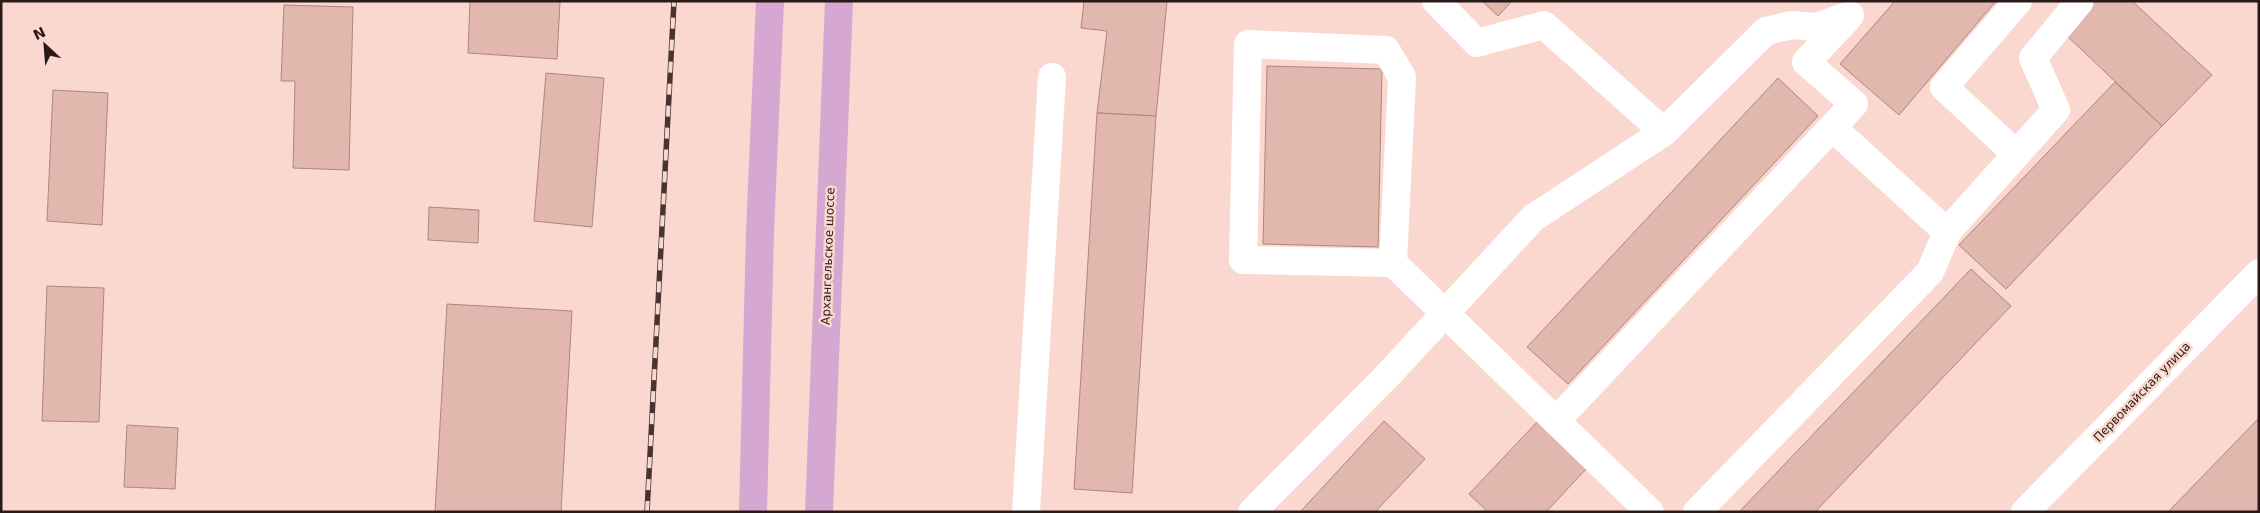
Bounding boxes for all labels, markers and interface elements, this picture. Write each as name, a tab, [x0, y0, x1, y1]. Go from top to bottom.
north arrow	[20, 20, 70, 70]
text: N	[31, 24, 48, 43]
street label: Архангельское шоссе	[819, 187, 837, 325]
street label: Первомайская улица	[2091, 339, 2193, 445]

